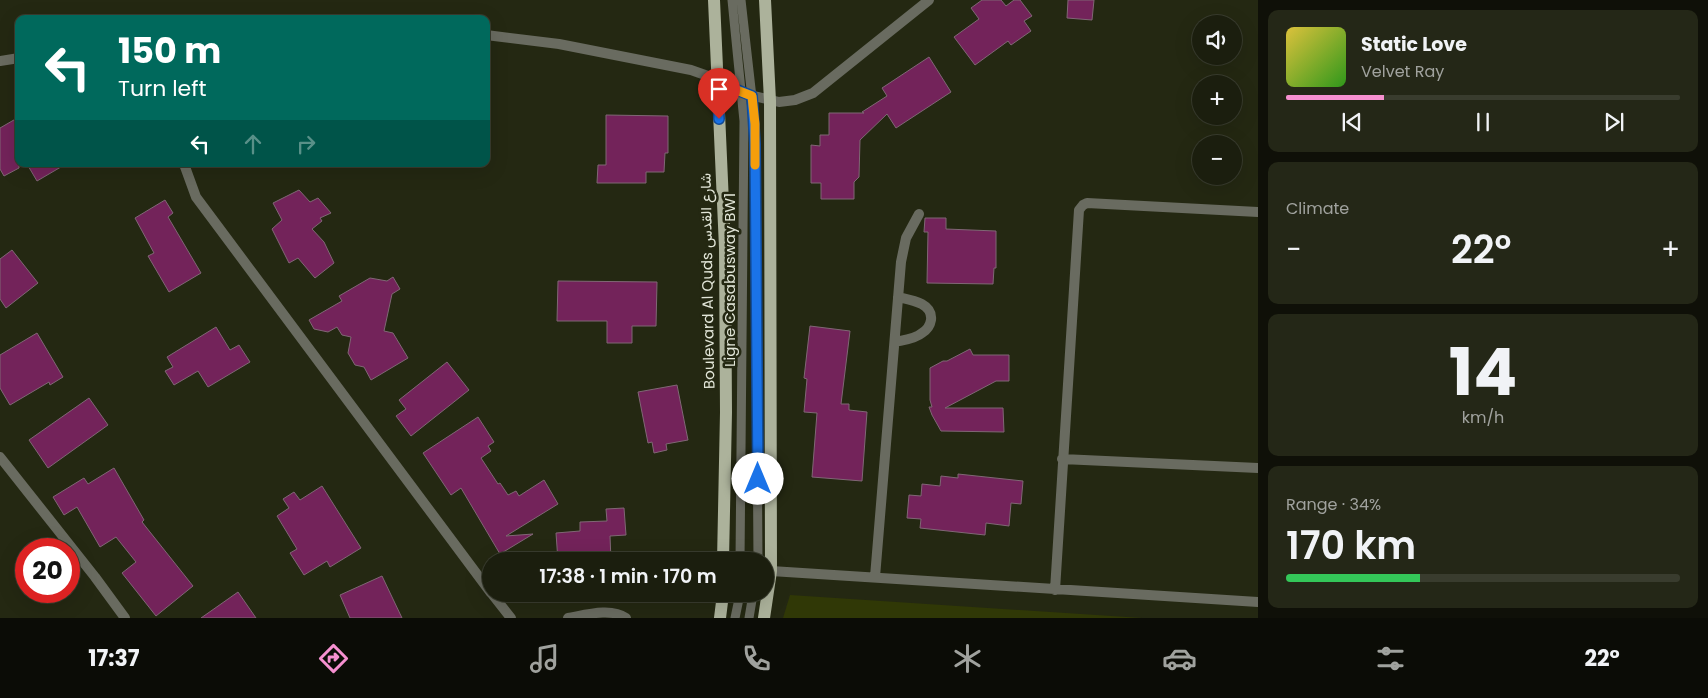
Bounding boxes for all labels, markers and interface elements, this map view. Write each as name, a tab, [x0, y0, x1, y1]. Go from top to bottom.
map controls	[1192, 15, 1242, 185]
button: sound	[1192, 15, 1242, 65]
text: 150 m	[118, 26, 221, 75]
text: Static Love	[1361, 31, 1467, 58]
icon: left	[35, 35, 100, 100]
text: Velvet Ray	[1361, 60, 1444, 83]
pin	[698, 68, 740, 119]
text: Turn left	[118, 73, 206, 104]
icon: arrive	[705, 75, 733, 103]
button: +	[1192, 75, 1242, 125]
icon: previous	[1338, 108, 1366, 136]
icon: pause	[1469, 108, 1497, 136]
icon: next	[1600, 108, 1628, 136]
icon: left	[186, 130, 214, 158]
icon: ahead	[239, 130, 267, 158]
icon: right	[292, 130, 320, 158]
button: −	[1192, 135, 1242, 185]
street label: Boulevard Al Quds شارع القدس	[695, 173, 720, 389]
street label: Ligne Casabusway BW1	[719, 193, 740, 367]
text: Climate	[1286, 197, 1349, 220]
text: 22°	[1451, 223, 1511, 276]
text: −	[1286, 230, 1301, 269]
text: +	[1661, 230, 1680, 269]
text: 14	[1449, 327, 1517, 418]
text: km/h	[1462, 406, 1504, 429]
position arrow	[731, 452, 783, 504]
text: Range · 34%	[1286, 493, 1381, 516]
text: 170 km	[1286, 519, 1416, 572]
speed limit sign: 20	[15, 538, 80, 603]
text: 17:38 · 1 min · 170 m	[539, 563, 717, 590]
icon: directions	[316, 641, 351, 676]
icon: music	[527, 641, 562, 676]
icon: phone	[739, 641, 774, 676]
icon: climate	[950, 641, 985, 676]
icon: car	[1162, 641, 1197, 676]
icon: filters	[1373, 641, 1408, 676]
text: 17:37	[88, 643, 140, 674]
text: 22°	[1584, 643, 1620, 674]

